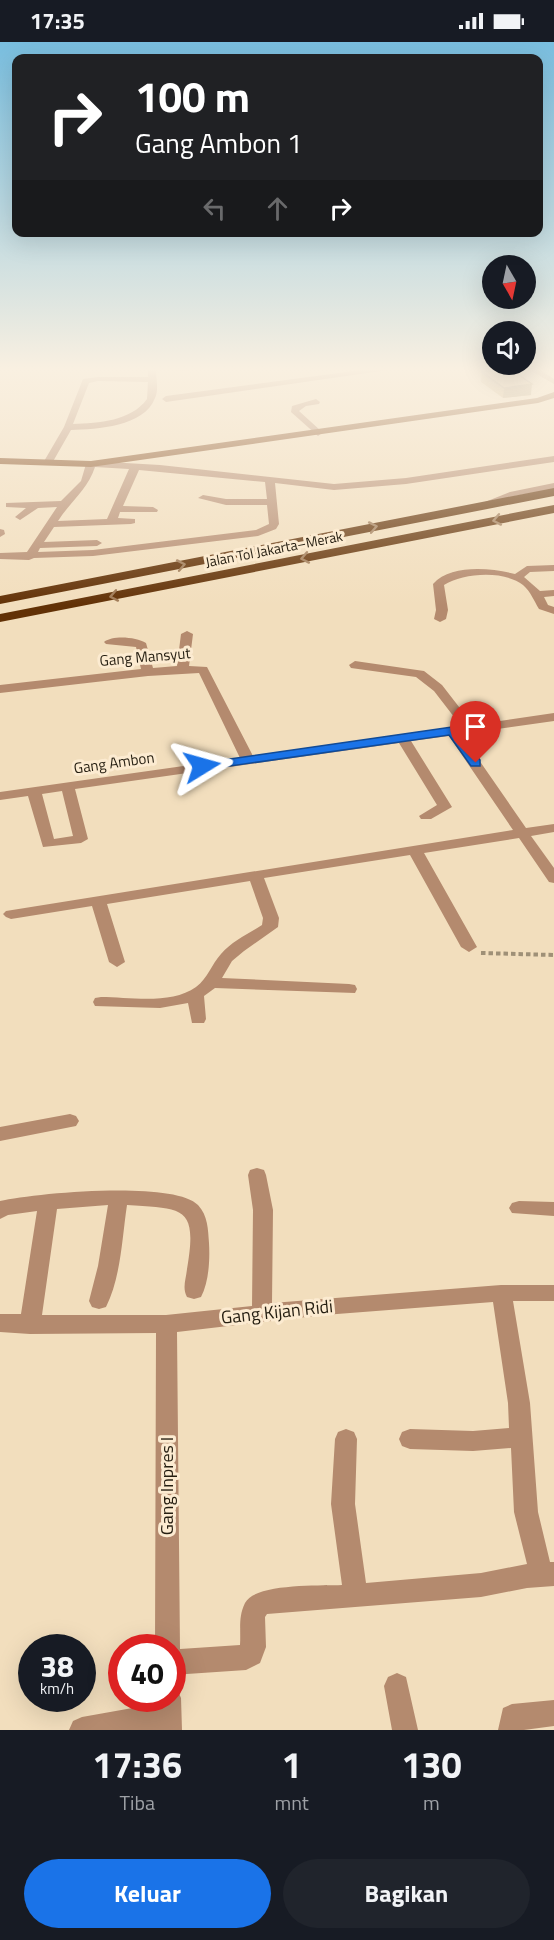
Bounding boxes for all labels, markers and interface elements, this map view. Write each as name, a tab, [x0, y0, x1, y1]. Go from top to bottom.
text: 17:35	[30, 4, 85, 38]
text: 100 m	[135, 64, 250, 128]
icon: right	[36, 78, 114, 156]
text: Gang Ambon 1	[135, 122, 302, 163]
icon: left	[198, 192, 231, 225]
icon: ahead	[261, 192, 294, 225]
icon: right	[324, 192, 357, 225]
north arrow	[482, 255, 536, 309]
map controls	[482, 255, 536, 375]
button: sound	[482, 321, 536, 375]
one-way arrow	[492, 513, 502, 526]
one-way arrow	[367, 521, 377, 534]
street label: Jalan Tol Jakarta–Merak	[203, 525, 345, 572]
one-way arrow	[301, 551, 311, 564]
one-way arrow	[176, 559, 186, 572]
one-way arrow	[109, 589, 119, 602]
street label: Gang Mansyut	[98, 641, 192, 672]
pin	[450, 701, 501, 763]
icon: arrive	[459, 710, 492, 743]
position arrow	[170, 734, 234, 798]
street label: Gang Ambon	[72, 745, 156, 780]
street label: Gang Kijan Ridi	[220, 1292, 334, 1331]
street label: Gang Inpres I	[153, 1437, 180, 1535]
speed limit sign: 40	[108, 1634, 186, 1712]
text: 38	[40, 1643, 74, 1689]
text: km/h	[40, 1677, 74, 1700]
text: 17:36	[92, 1737, 182, 1792]
text: 1	[282, 1737, 302, 1792]
text: 130	[401, 1737, 462, 1792]
text: Tiba	[120, 1787, 155, 1818]
text: mnt	[274, 1787, 309, 1818]
text: m	[423, 1787, 440, 1818]
button: Keluar	[24, 1859, 271, 1928]
button: Bagikan	[283, 1859, 530, 1928]

